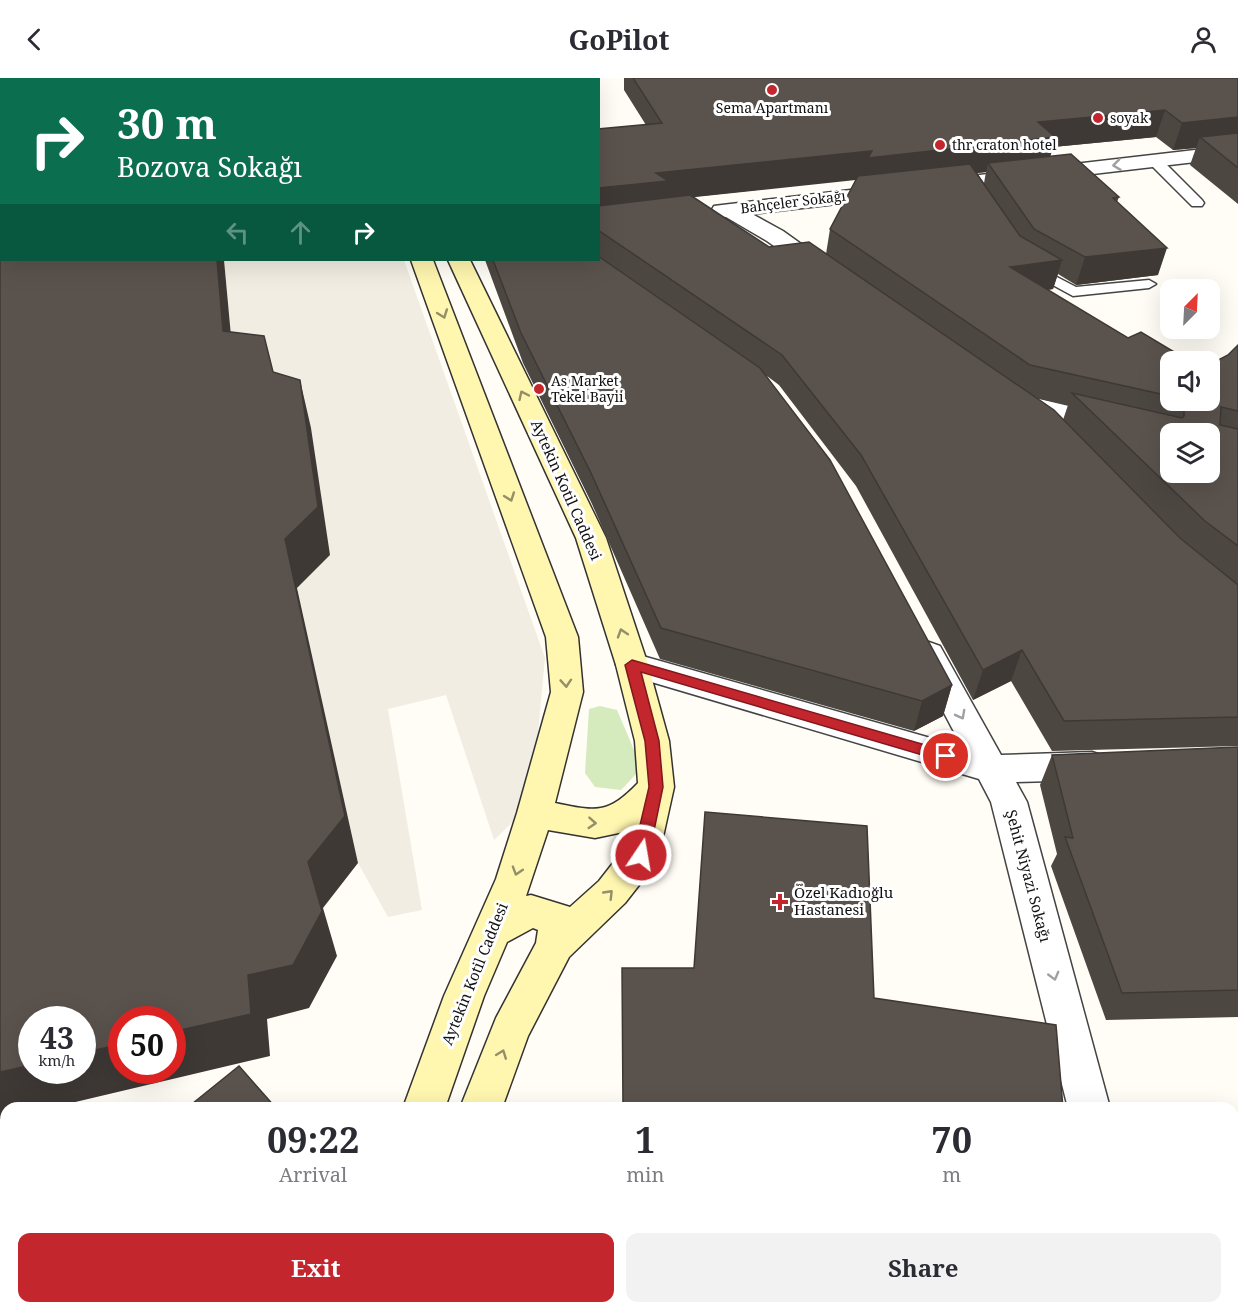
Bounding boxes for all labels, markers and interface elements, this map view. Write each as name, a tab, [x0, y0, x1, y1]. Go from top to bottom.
text: GoPilot	[568, 21, 670, 58]
icon: back	[18, 23, 51, 56]
icon: person	[1187, 23, 1220, 56]
marker: Sema Apartmanı	[765, 83, 779, 97]
text: 30 m	[117, 94, 217, 151]
place label: Sema Apartmanı	[716, 98, 829, 117]
icon: right	[18, 102, 96, 180]
place label: soyak	[1110, 108, 1149, 127]
marker: soyak	[1091, 111, 1105, 125]
place label: thr craton hotel	[952, 135, 1057, 154]
marker: thr craton hotel	[933, 138, 947, 152]
text: Bozova Sokağı	[117, 148, 302, 185]
one-way arrow	[1113, 158, 1122, 171]
street label: Bahçeler Sokağı	[739, 186, 847, 217]
icon: left	[221, 216, 254, 249]
icon: ahead	[284, 216, 317, 249]
icon: right	[347, 216, 380, 249]
north arrow	[1160, 279, 1220, 339]
map controls	[1160, 279, 1220, 483]
one-way arrow	[435, 308, 448, 319]
button: sound	[1160, 351, 1220, 411]
place label: As Market Tekel Bayii	[551, 371, 624, 406]
marker: As Market Tekel Bayii	[532, 382, 546, 396]
one-way arrow	[518, 391, 530, 402]
street label: Aytekin Kotil Caddesi	[527, 416, 607, 563]
button: layers	[1160, 423, 1220, 483]
one-way arrow	[503, 491, 515, 502]
one-way arrow	[616, 628, 629, 639]
one-way arrow	[559, 678, 572, 687]
one-way arrow	[954, 708, 965, 719]
pin	[920, 730, 971, 781]
icon: arrive	[929, 739, 962, 772]
street label: Şehit Niyazi Sokağı	[1002, 807, 1056, 944]
one-way arrow	[588, 816, 597, 829]
position arrow	[609, 823, 673, 887]
one-way arrow	[512, 865, 524, 876]
place label: Özel Kadıoğlu Hastanesi	[794, 882, 894, 919]
one-way arrow	[601, 891, 612, 902]
marker: Özel Kadıoğlu Hastanesi	[771, 893, 789, 911]
street label: Aytekin Kotil Caddesi	[436, 899, 512, 1048]
one-way arrow	[1047, 970, 1059, 981]
speed limit sign: 50	[108, 1006, 186, 1084]
text: 43	[40, 1017, 74, 1058]
one-way arrow	[495, 1049, 507, 1060]
text: km/h	[39, 1050, 75, 1070]
text: 09:22	[267, 1115, 359, 1164]
text: 1	[635, 1115, 655, 1164]
text: 70	[931, 1115, 972, 1164]
text: Arrival	[279, 1161, 347, 1188]
text: min	[626, 1161, 664, 1188]
text: m	[942, 1161, 961, 1188]
button: Exit	[18, 1233, 614, 1302]
button: Share	[626, 1233, 1221, 1302]

